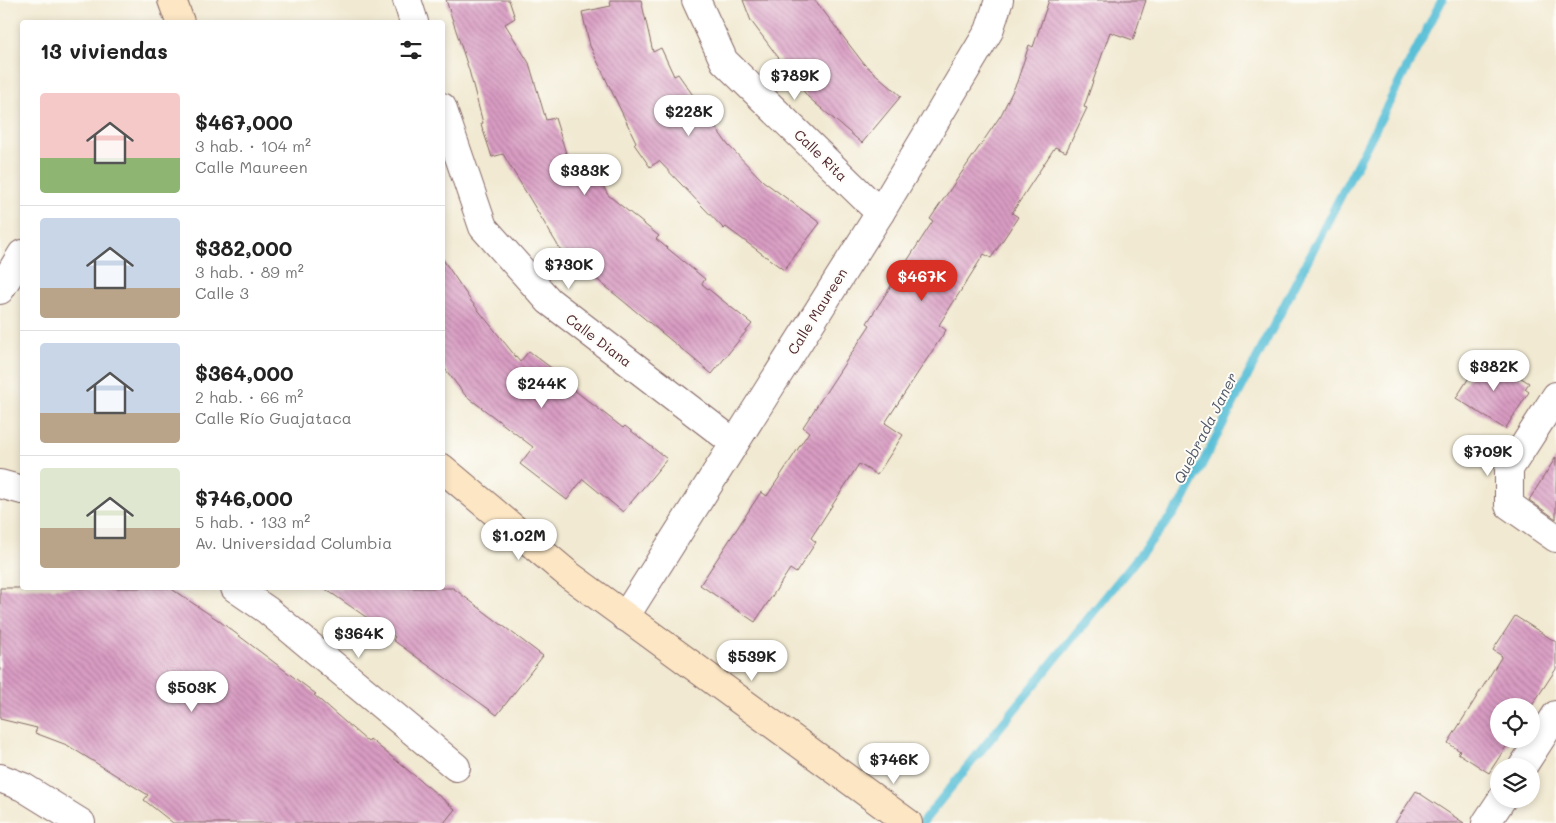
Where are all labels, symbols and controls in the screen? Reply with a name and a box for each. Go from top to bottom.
icon: filters [397,36,425,64]
text: 13 viviendas [40,37,168,64]
pin: $789K [760,58,830,101]
text: $789K [771,64,819,85]
pin: $228K [654,94,724,137]
text: $228K [665,100,713,121]
text: $467,000 [195,108,293,135]
icon: home [80,113,140,173]
street label: Calle Rita [790,125,852,185]
text: 3 hab. · 104 m² [195,135,311,156]
pin: $383K [550,154,620,196]
text: Calle Maureen [195,156,308,177]
text: $383K [560,159,610,180]
text: $382,000 [195,234,292,261]
icon: home [80,238,140,298]
pin: $730K [534,248,604,290]
text: $730K [544,253,594,274]
pin: $467K [887,260,957,302]
text: 3 hab. · 89 m² [195,261,304,282]
street label: Calle Maureen [783,264,851,358]
text: $467K [897,265,947,286]
text: Calle 3 [195,282,249,303]
street label: Calle Diana [562,309,636,371]
pin: $382K [1459,350,1529,392]
text: $382K [1470,355,1518,376]
text: $364,000 [195,359,294,386]
icon: home [80,363,140,423]
pin: $244K [507,366,577,409]
water label: Quebrada Janer [1168,369,1242,487]
text: $244K [517,372,567,393]
text: 2 hab. · 66 m² [195,386,303,407]
text: Calle Río Guajataca [195,407,352,428]
pin: $709K [1453,434,1523,477]
text: $709K [1463,440,1513,461]
text: $746,000 [195,484,293,511]
icon: home [80,488,140,548]
text: 5 hab. · 133 m² [195,511,310,532]
pin: $1.02M [478,518,560,561]
text: $1.02M [492,524,546,545]
text: Av. Universidad Columbia [195,532,392,553]
pin: $364K [324,616,394,659]
text: $364K [334,622,384,643]
pin: $539K [717,640,787,682]
text: $539K [728,645,776,666]
pin: $503K [157,670,227,713]
text: $503K [167,676,217,697]
map controls [1490,698,1540,808]
button: locate [1490,698,1540,748]
pin: $746K [859,742,929,785]
text: $746K [869,748,919,769]
button: layers [1490,758,1540,808]

